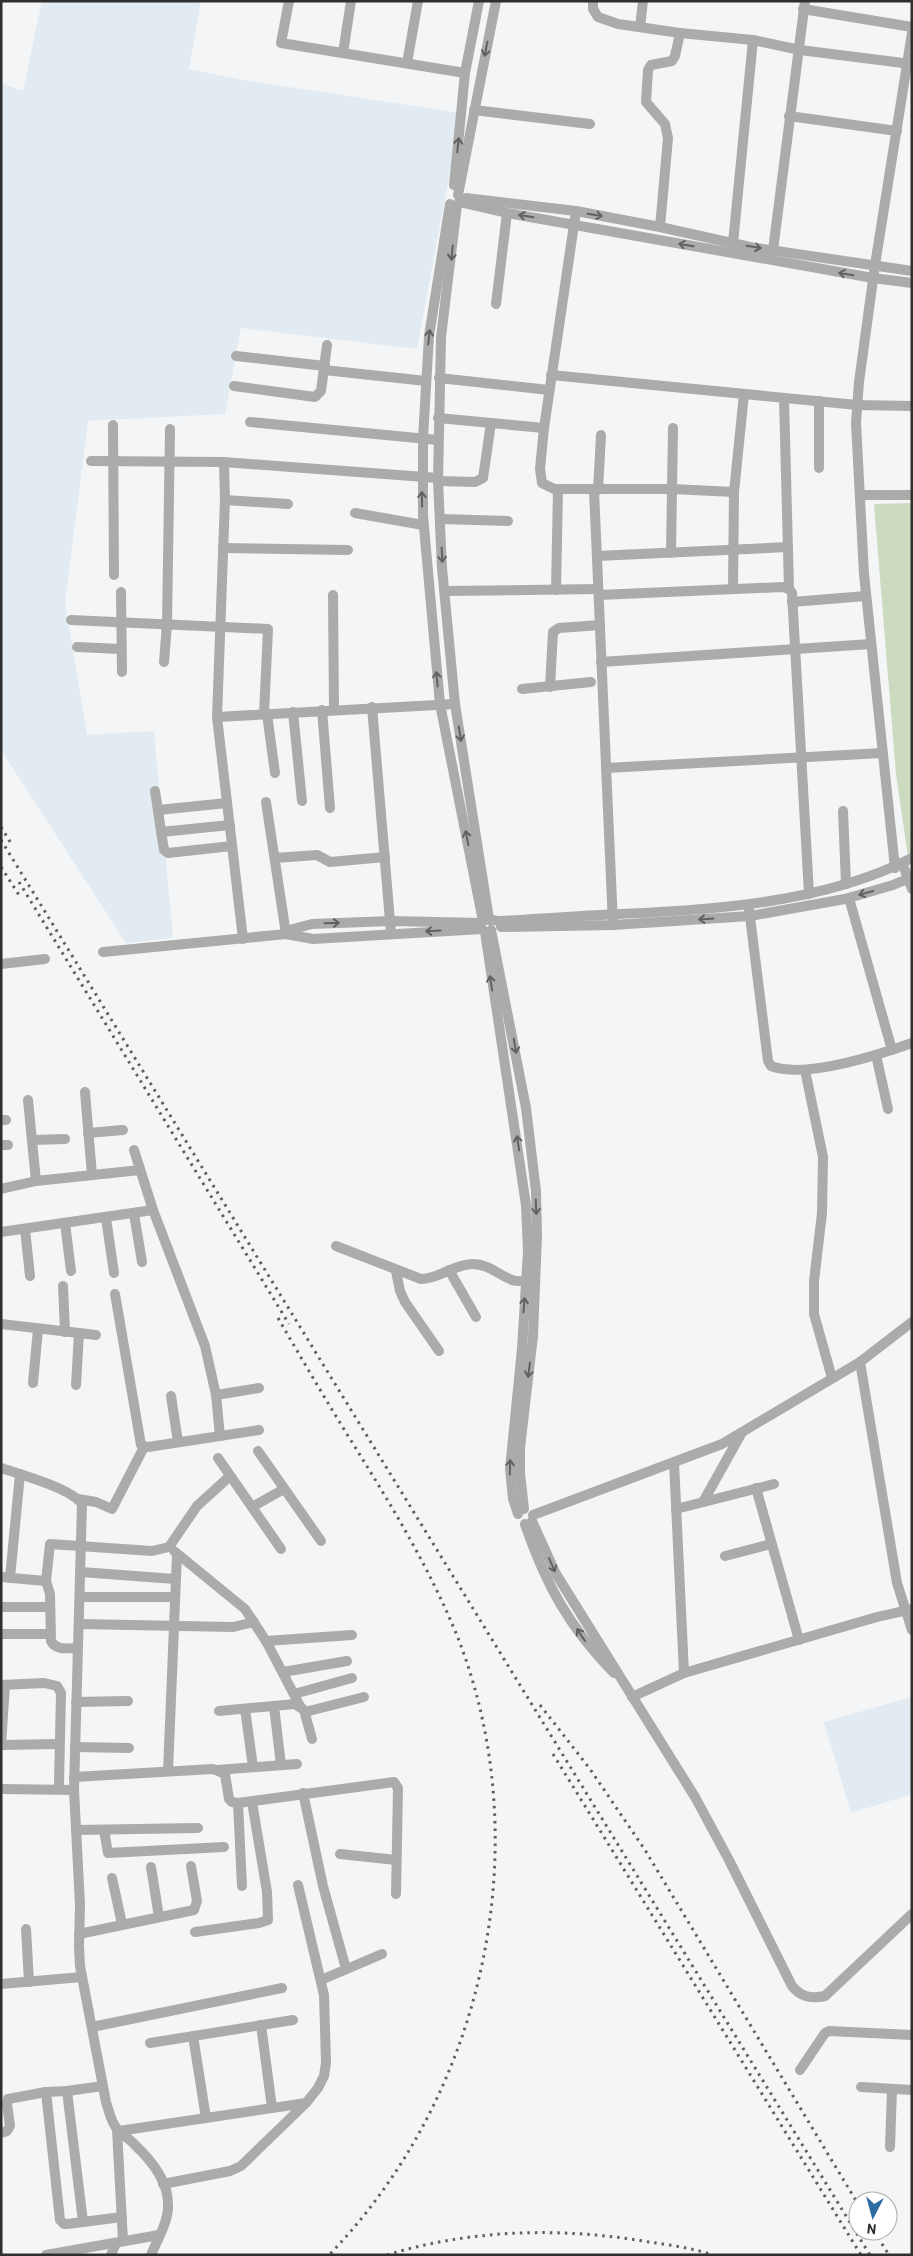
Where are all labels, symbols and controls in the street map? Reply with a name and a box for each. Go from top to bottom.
one-way arrow [481,41,491,57]
one-way arrow [453,137,462,153]
one-way arrow [519,210,535,220]
one-way arrow [586,210,602,220]
one-way arrow [679,239,695,249]
one-way arrow [746,242,762,252]
one-way arrow [447,245,457,261]
one-way arrow [839,268,855,278]
one-way arrow [424,329,434,345]
one-way arrow [418,492,427,508]
one-way arrow [437,546,446,562]
one-way arrow [433,671,442,687]
one-way arrow [455,725,465,741]
one-way arrow [461,831,471,847]
one-way arrow [858,889,874,898]
one-way arrow [698,914,714,923]
one-way arrow [324,919,340,928]
one-way arrow [425,927,441,936]
one-way arrow [486,975,496,991]
one-way arrow [511,1038,521,1054]
one-way arrow [512,1136,522,1152]
one-way arrow [532,1199,541,1215]
one-way arrow [520,1297,529,1313]
one-way arrow [524,1361,534,1377]
one-way arrow [506,1459,515,1475]
one-way arrow [547,1557,557,1572]
one-way arrow [576,1629,586,1643]
north arrow [848,2191,898,2241]
text: N [866,2220,877,2238]

